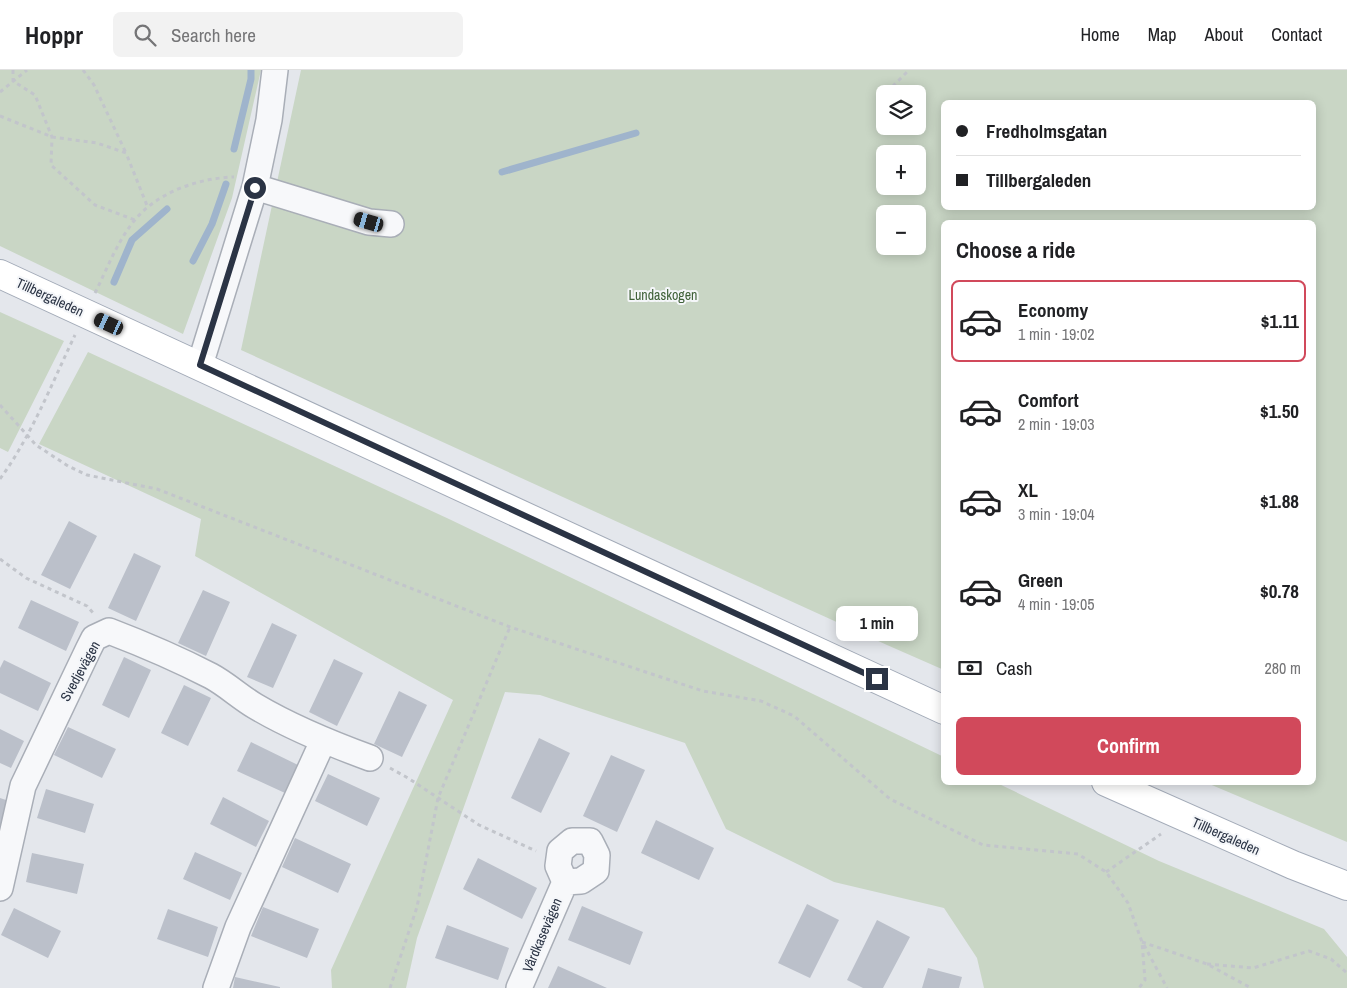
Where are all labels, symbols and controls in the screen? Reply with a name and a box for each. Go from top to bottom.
search box [113,12,463,57]
text: Hoppr [25,19,83,51]
icon: search [131,21,159,49]
text: Search here [171,22,256,48]
text: Home [1080,22,1120,47]
text: Map [1148,22,1177,47]
text: About [1205,22,1243,47]
text: Contact [1271,22,1322,47]
map controls [876,85,926,255]
button: layers [876,85,926,135]
text: Fredholmsgatan [986,118,1107,144]
button: + [876,145,926,195]
text: Tillbergaleden [986,167,1091,193]
route start [244,177,266,199]
button: − [876,205,926,255]
car [352,211,385,233]
text: Choose a ride [956,235,1075,265]
street label: Tillbergaleden [13,274,87,320]
park label: Lundaskogen [629,286,697,304]
text: Economy [1018,297,1088,323]
icon: car [958,299,1003,344]
text: $1.11 [1261,308,1299,334]
car [92,311,125,337]
text: 1 min · 19:02 [1018,323,1095,345]
text: Comfort [1018,387,1079,413]
icon: car [958,389,1003,434]
text: $1.50 [1260,398,1299,424]
text: 2 min · 19:03 [1018,413,1095,435]
text: XL [1018,477,1038,503]
icon: car [958,479,1003,524]
text: $1.88 [1260,488,1299,514]
text: 3 min · 19:04 [1018,503,1095,525]
text: Green [1018,567,1063,593]
icon: car [958,569,1003,614]
text: $0.78 [1260,578,1299,604]
text: 4 min · 19:05 [1018,593,1095,615]
callout: 1 min [836,606,918,642]
text: 1 min [860,612,894,634]
street label: Svedjevägen [56,638,104,704]
icon: cash [956,654,984,682]
text: Cash [996,655,1032,681]
text: 280 m [1265,657,1301,679]
route end [866,668,888,690]
button: Confirm [956,717,1301,775]
street label: Tillbergaleden [1189,813,1263,859]
street label: Vårdkasevägen [518,895,566,975]

